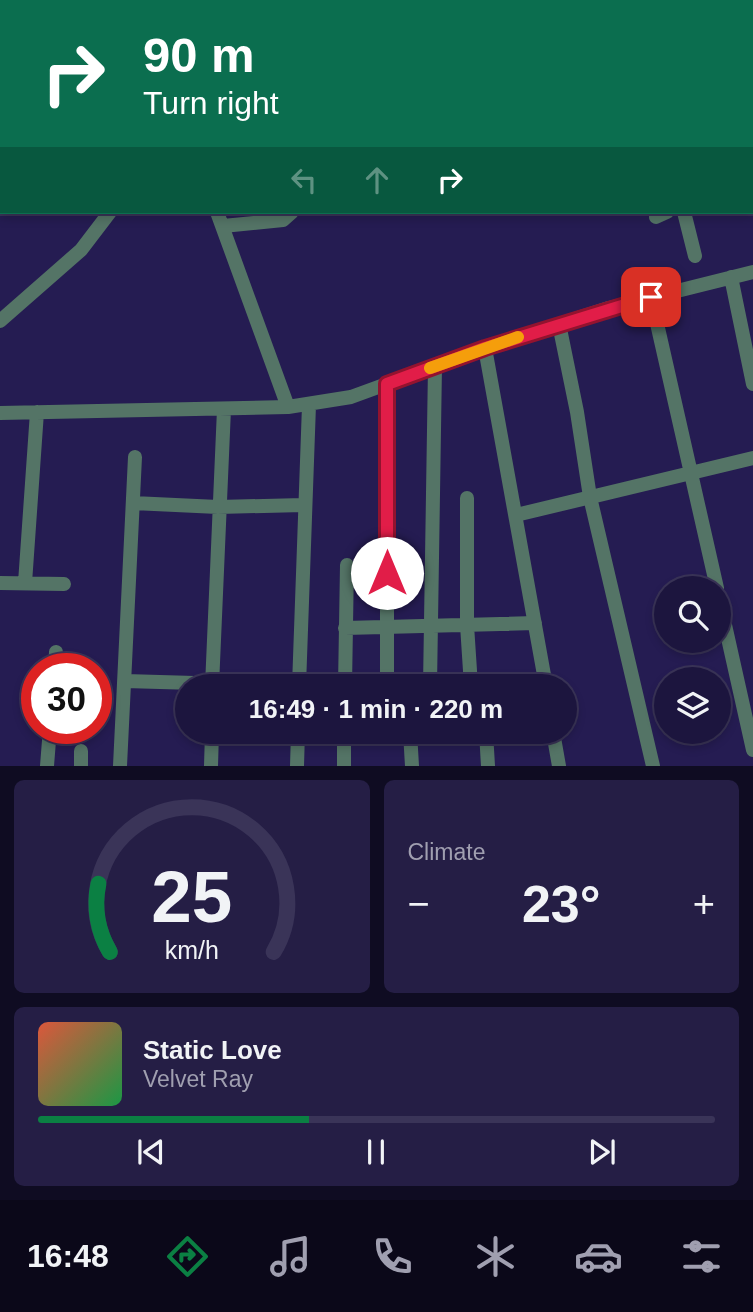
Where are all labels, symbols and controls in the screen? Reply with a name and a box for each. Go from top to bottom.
icon: right [28,28,119,119]
text: 90 m [143,28,255,82]
text: Turn right [143,85,279,121]
icon: left [285,161,323,199]
icon: ahead [358,161,396,199]
icon: right [431,161,469,199]
pin [621,267,681,327]
icon: arrive [632,278,670,316]
position arrow [350,536,424,610]
map controls [654,576,731,744]
button: search [654,576,731,653]
speed limit sign: 30 [21,653,112,744]
button: layers [654,667,731,744]
text: 16:49 · 1 min · 220 m [249,694,503,724]
text: Climate [408,839,485,865]
text: 25 [151,857,232,938]
text: 23° [522,875,601,933]
text: − [408,883,430,925]
text: + [693,883,715,925]
text: km/h [165,936,219,964]
text: Static Love [143,1035,282,1065]
text: Velvet Ray [143,1066,253,1092]
icon: previous [132,1133,170,1171]
icon: pause [357,1133,395,1171]
icon: next [583,1133,621,1171]
icon: directions [163,1232,212,1281]
icon: music [266,1232,315,1281]
icon: phone [368,1232,417,1281]
icon: climate [471,1232,520,1281]
icon: car [574,1232,623,1281]
icon: filters [677,1232,726,1281]
text: 16:48 [27,1238,109,1274]

